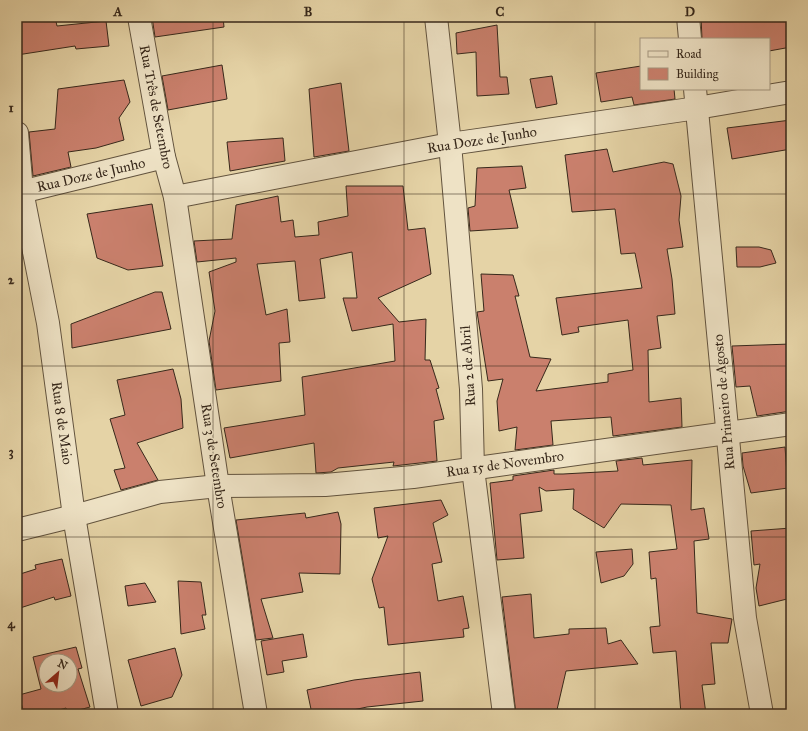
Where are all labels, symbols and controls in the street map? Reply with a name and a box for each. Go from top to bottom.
text: A [113,4,123,20]
text: B [304,4,313,20]
text: C [496,4,505,20]
text: D [685,4,695,20]
legend [640,38,770,90]
street label: Rua Três de Setembro [136,44,176,170]
text: Road [676,47,702,61]
text: Building [676,67,719,82]
text: 1 [8,100,14,116]
street label: Rua Doze de Junho [426,123,538,158]
street label: Rua Doze de Junho [35,154,147,197]
text: 2 [8,272,15,288]
street label: Rua 2 de Abril [457,325,479,407]
street label: Rua Primeiro de Agosto [710,333,738,471]
street label: Rua 8 de Maio [48,380,76,466]
street label: Rua 3 de Setembro [197,402,231,510]
text: 3 [8,444,14,460]
street label: Rua 15 de Novembro [445,447,565,481]
text: 4 [7,616,15,632]
north arrow [38,653,78,693]
text: N [55,657,70,673]

